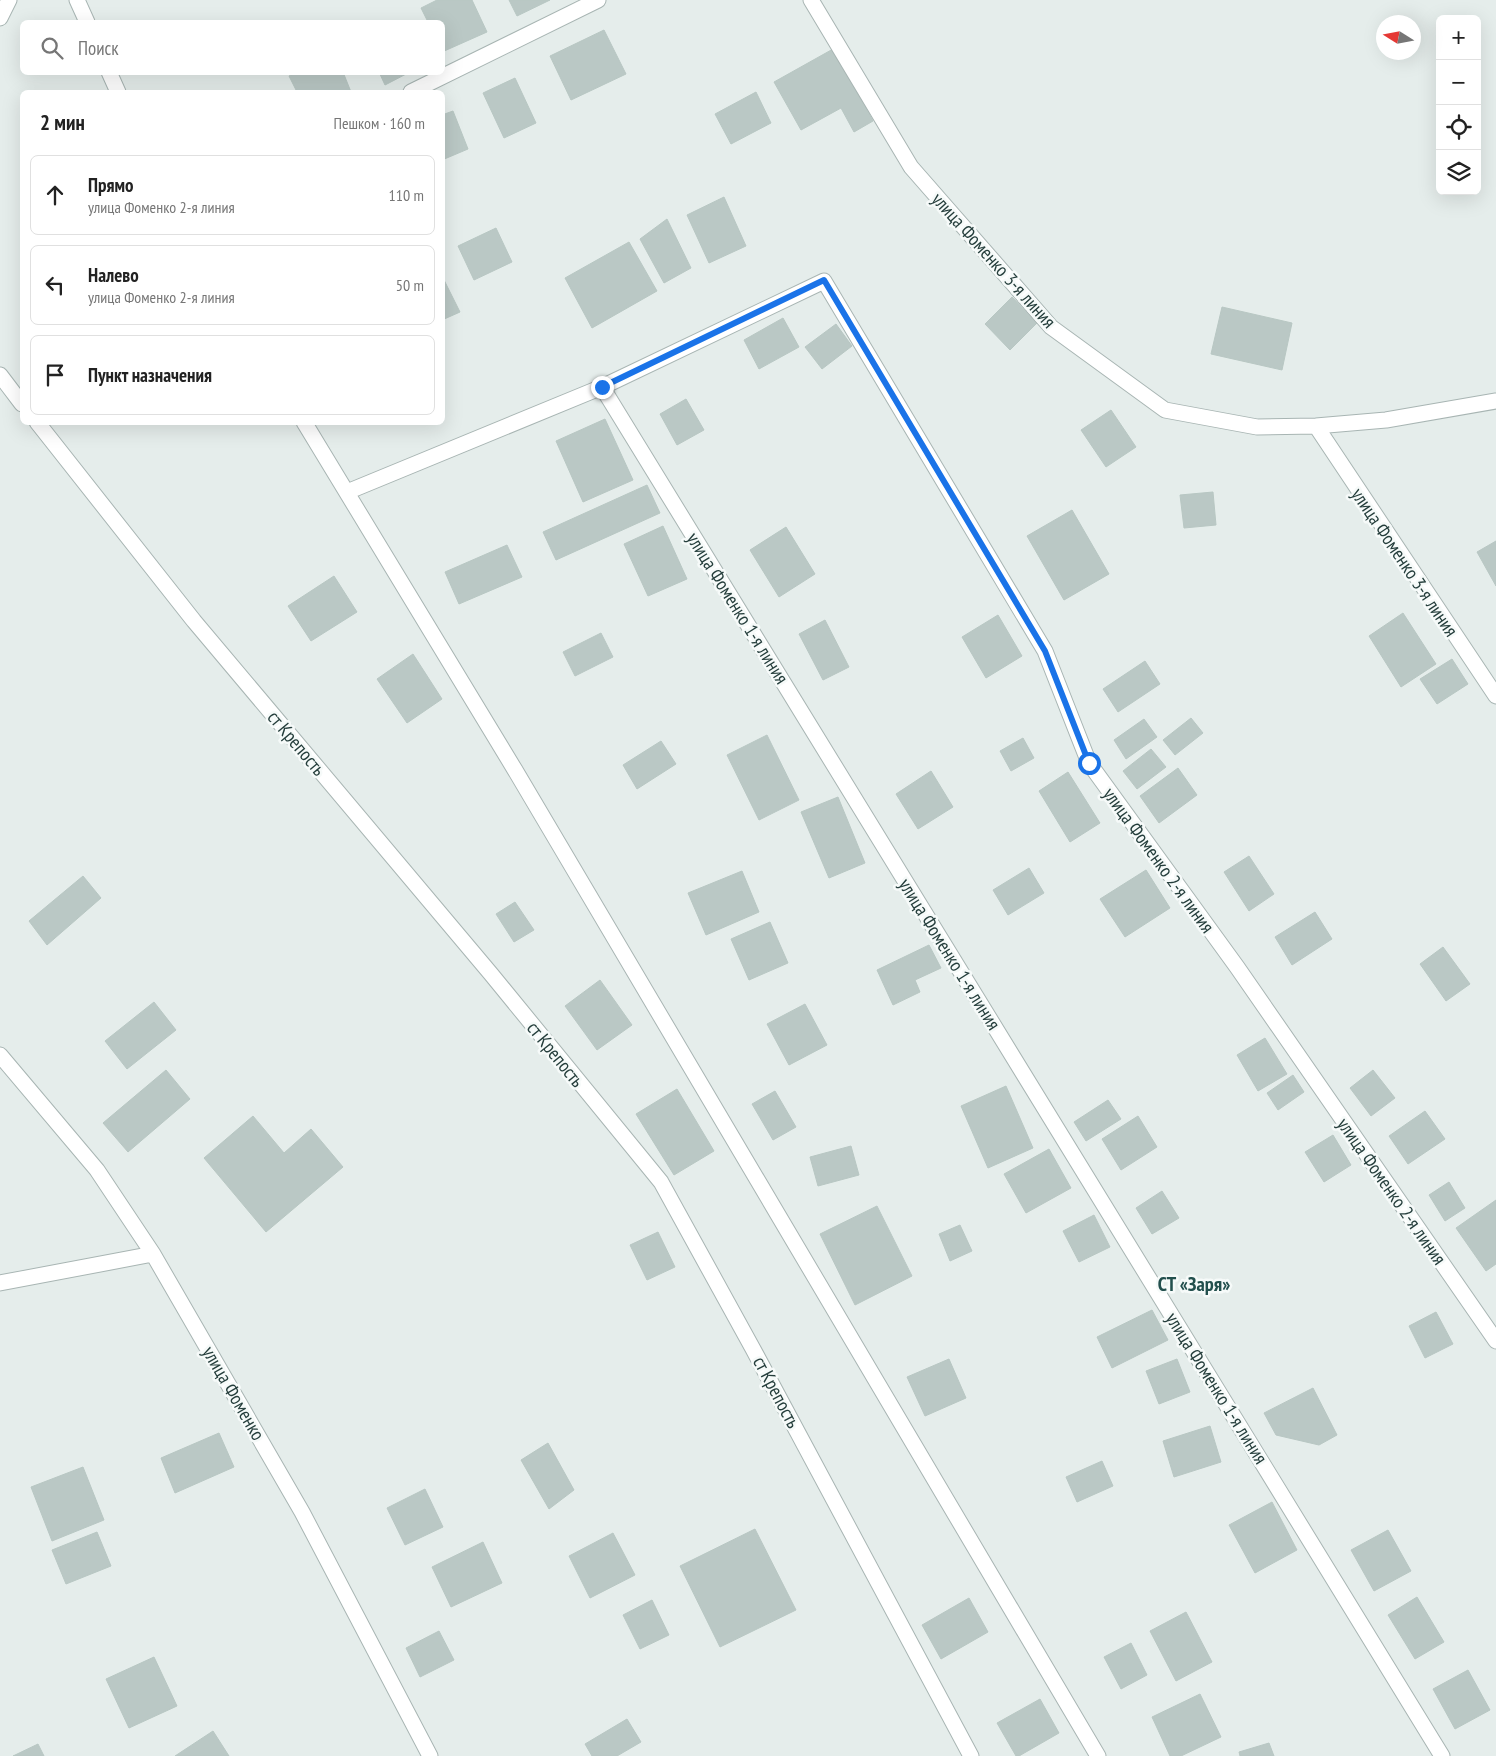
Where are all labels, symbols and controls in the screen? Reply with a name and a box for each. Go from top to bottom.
north arrow [1376,15,1421,60]
map controls [1436,15,1481,195]
button: + [1436,15,1481,60]
search box [20,20,445,75]
icon: search [38,34,66,62]
text: Поиск [78,36,119,60]
button: − [1436,60,1481,105]
button: locate [1436,105,1481,150]
text: 2 мин [40,109,85,136]
text: Пешком · 160 m [334,113,425,133]
button: layers [1436,150,1481,195]
text: Прямо [88,173,133,197]
icon: ahead [41,181,69,209]
text: 110 m [389,185,424,205]
street label: улица Фоменко 3-я линия [927,187,1061,333]
text: улица Фоменко 2-я линия [88,197,235,217]
text: Налево [88,263,139,287]
icon: left [41,271,69,299]
text: 50 m [396,275,424,295]
text: улица Фоменко 2-я линия [88,287,235,307]
icon: arrive [41,361,69,389]
text: Пункт назначения [88,363,212,387]
route end [591,376,614,399]
street label: улица Фоменко 3-я линия [1346,483,1464,641]
street label: улица Фоменко 1-я линия [682,528,794,688]
street label: ст Крепость [263,705,331,781]
route start [1078,752,1101,775]
street label: улица Фоменко 2-я линия [1098,782,1220,938]
street label: улица Фоменко 1-я линия [894,874,1006,1034]
street label: ст Крепость [522,1016,590,1092]
street label: улица Фоменко 2-я линия [1332,1113,1452,1269]
district label: СТ «Заря» [1158,1271,1230,1297]
street label: улица Фоменко 1-я линия [1161,1308,1273,1468]
street label: улица Фоменко [197,1342,271,1444]
street label: ст Крепость [748,1352,806,1432]

